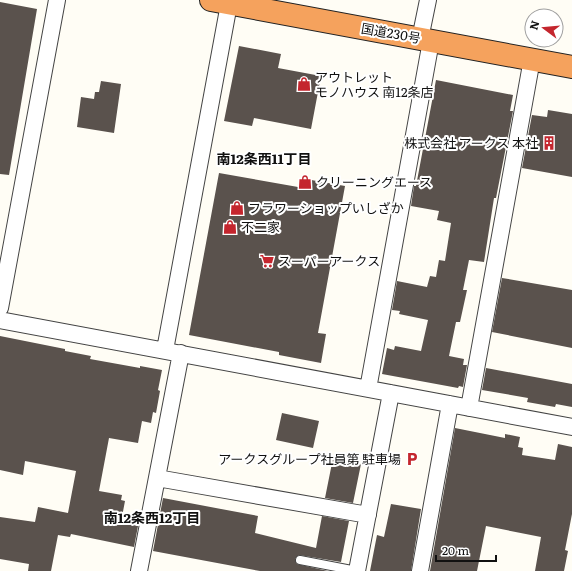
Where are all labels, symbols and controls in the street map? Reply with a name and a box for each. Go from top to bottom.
north arrow [524,8,564,48]
street label: 国道230号 [360,18,422,47]
text: N [524,18,542,32]
place label: アウトレット モノハウス 南12条店 [315,67,433,101]
shop icon: アウトレット モノハウス 南12条店 [296,76,312,92]
place label: 株式会社 アークス 本社 [404,133,538,152]
building icon: 株式会社 アークス 本社 [541,135,557,151]
district label: 南12条西11丁目 [217,148,311,168]
place label: クリーニングエース [316,172,432,191]
shop icon: クリーニングエース [297,174,313,190]
place label: フラワーショップいしざか [248,198,404,217]
shop icon: フラワーショップいしざか [229,200,245,216]
place label: 不二家 [241,217,280,236]
shop icon: 不二家 [222,219,238,235]
place label: スーパーアークス [278,251,380,270]
supermarket icon: スーパーアークス [259,253,275,269]
place label: アークスグループ社員第 駐車場 [218,449,401,468]
parking icon: アークスグループ社員第 駐車場 [404,451,420,467]
district label: 南12条西12丁目 [104,507,200,527]
scale bar [436,537,496,563]
text: 20 m [442,541,469,559]

